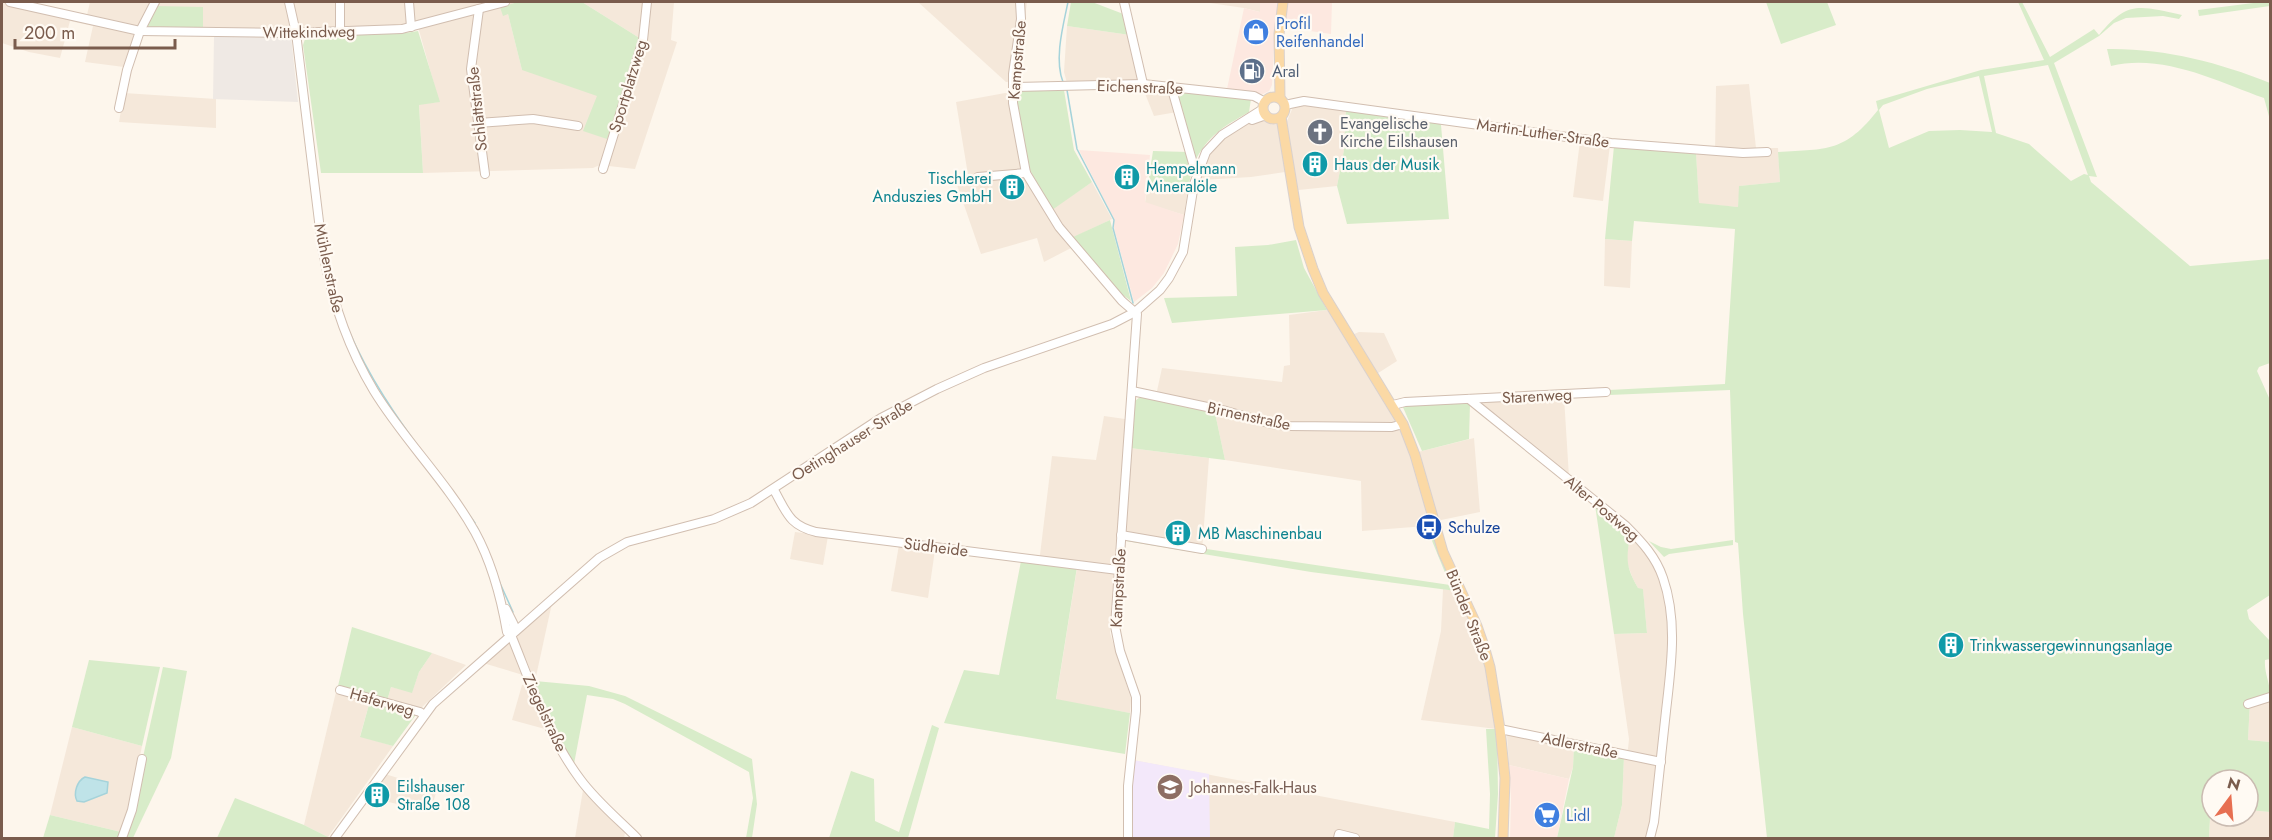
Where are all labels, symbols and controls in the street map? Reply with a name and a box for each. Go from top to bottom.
scale bar [15,12,176,50]
place label: Profil Reifenhandel [1276,12,1364,53]
shop icon: Profil Reifenhandel [1241,17,1271,47]
text: 200 m [24,20,75,46]
street label: Wittekindweg [262,20,356,44]
street label: Kampstraße [1002,20,1032,100]
street label: Sportplatzweg [603,37,653,135]
fuel station icon: Aral [1237,56,1267,86]
place label: Aral [1272,60,1299,83]
street label: Schlattstraße [461,66,493,152]
street label: Eichenstraße [1096,74,1184,100]
place label: Evangelische Kirche Eilshausen [1340,112,1458,153]
street label: Martin-Luther-Straße [1475,112,1611,154]
church icon: Evangelische Kirche Eilshausen [1305,117,1335,147]
building icon: Haus der Musik [1300,149,1330,179]
place label: Haus der Musik [1334,153,1440,176]
place label: Hempelmann Mineralöle [1146,157,1236,198]
building icon: Hempelmann Mineralöle [1112,162,1142,192]
place label: Tischlerei Anduszies GmbH [873,167,992,208]
building icon: Tischlerei Anduszies GmbH [997,172,1027,202]
street label: Mühlenstraße [308,221,350,315]
street label: Starenweg [1501,383,1573,409]
street label: Oetinghauser Straße [787,393,917,487]
street label: Birnenstraße [1205,396,1293,436]
street label: Alter Postweg [1559,470,1645,546]
bus stop icon: Schulze [1414,512,1444,542]
place label: Schulze [1448,516,1500,539]
building icon: MB Maschinenbau [1163,518,1193,548]
place label: MB Maschinenbau [1198,522,1322,545]
street label: Südheide [903,532,969,562]
street label: Kampstraße [1104,548,1132,628]
street label: Bünder Straße [1440,566,1498,664]
building icon: Trinkwassergewinnungsanlage [1936,630,1966,660]
place label: Trinkwassergewinnungsanlage [1970,634,2173,657]
street label: Ziegelstraße [517,671,573,755]
street label: Haferweg [347,682,417,722]
street label: Adlerstraße [1540,726,1620,764]
north arrow [2200,768,2260,828]
text: N [2225,771,2243,797]
school or university icon: Johannes-Falk-Haus [1155,772,1185,802]
place label: Eilshauser Straße 108 [397,775,470,816]
place label: Johannes-Falk-Haus [1188,776,1317,799]
building icon: Eilshauser Straße 108 [362,780,392,810]
supermarket icon: Lidl [1532,800,1562,830]
place label: Lidl [1566,804,1590,827]

